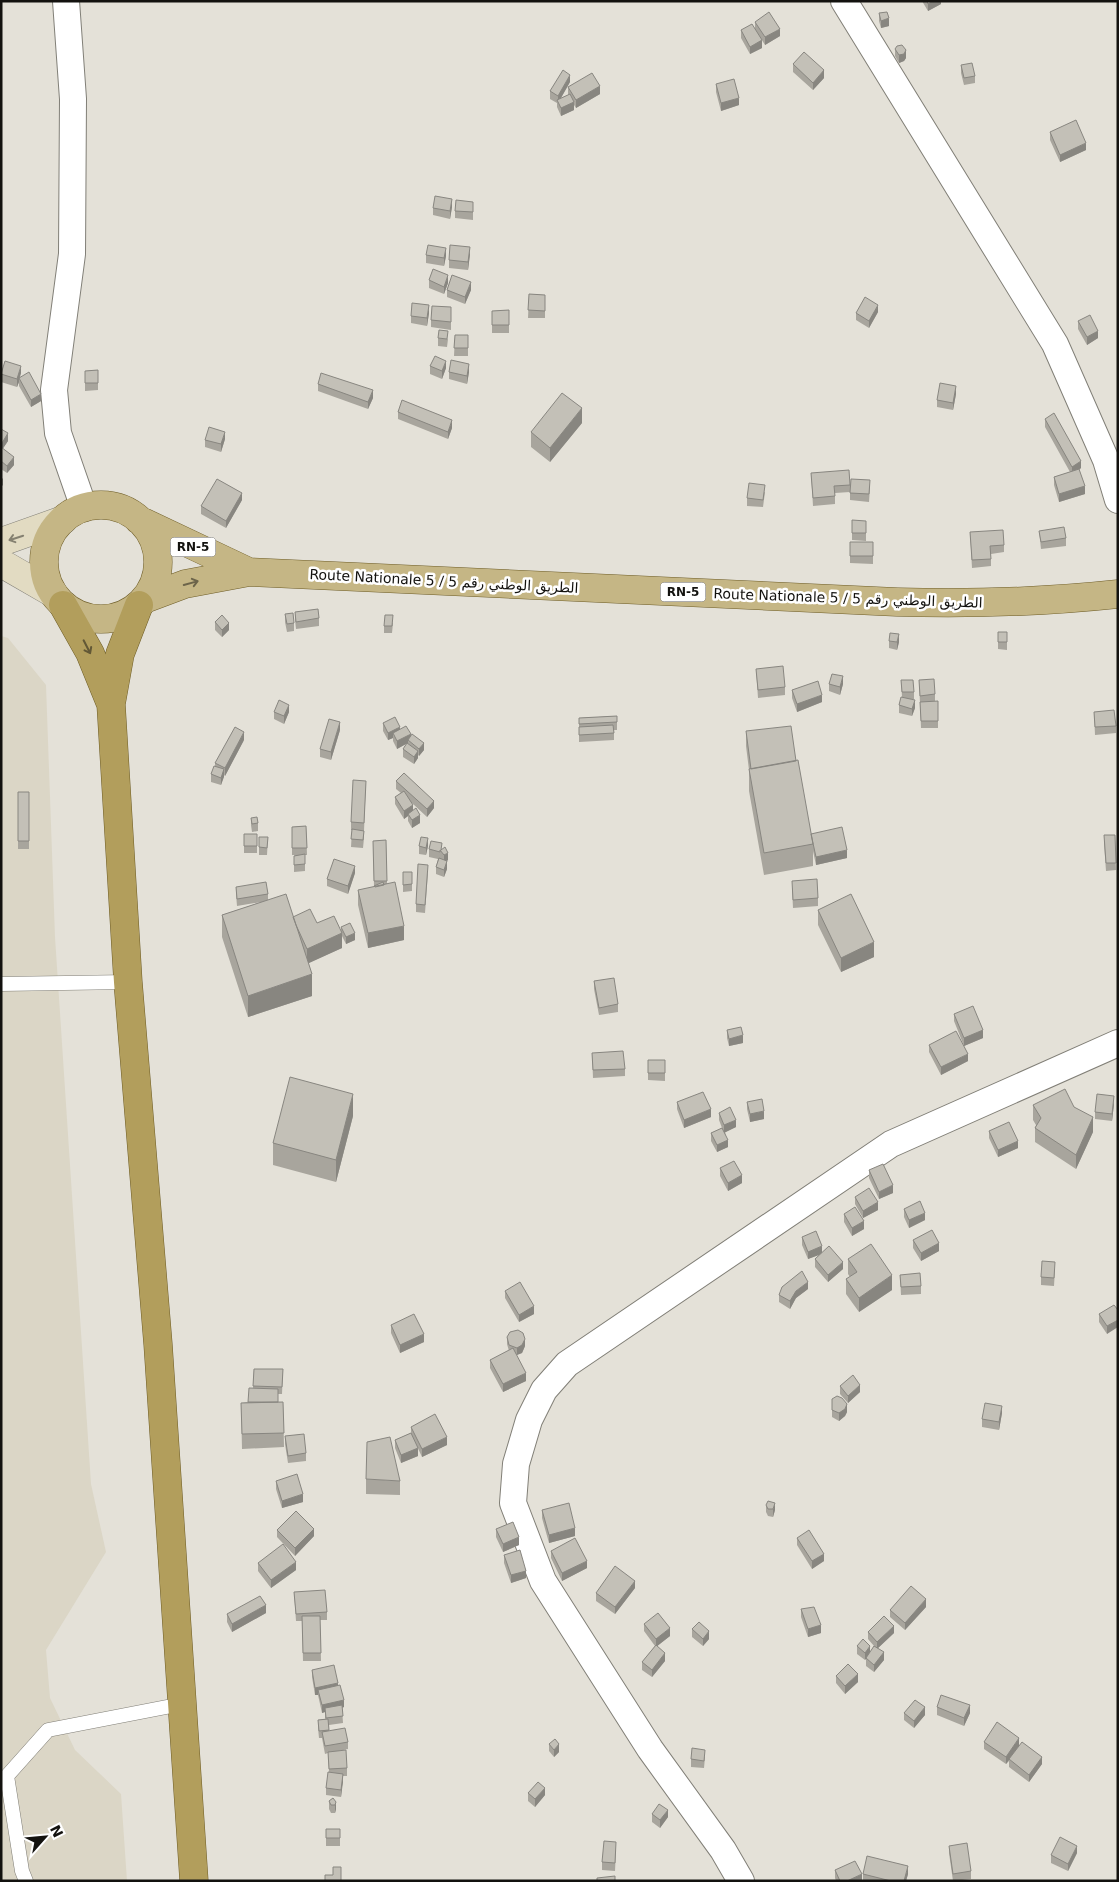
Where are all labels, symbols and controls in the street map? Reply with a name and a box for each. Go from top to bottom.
one-way arrow [8,533,24,543]
road number: RN-5 [170,538,216,556]
street label: Route Nationale 5 / الطريق الوطني رقم 5 [309,566,579,597]
one-way arrow [183,578,199,587]
road number: RN-5 [660,582,706,602]
street label: Route Nationale 5 / الطريق الوطني رقم 5 [713,585,983,612]
one-way arrow [83,639,92,654]
north arrow [20,1812,70,1862]
text: N [47,1822,66,1840]

